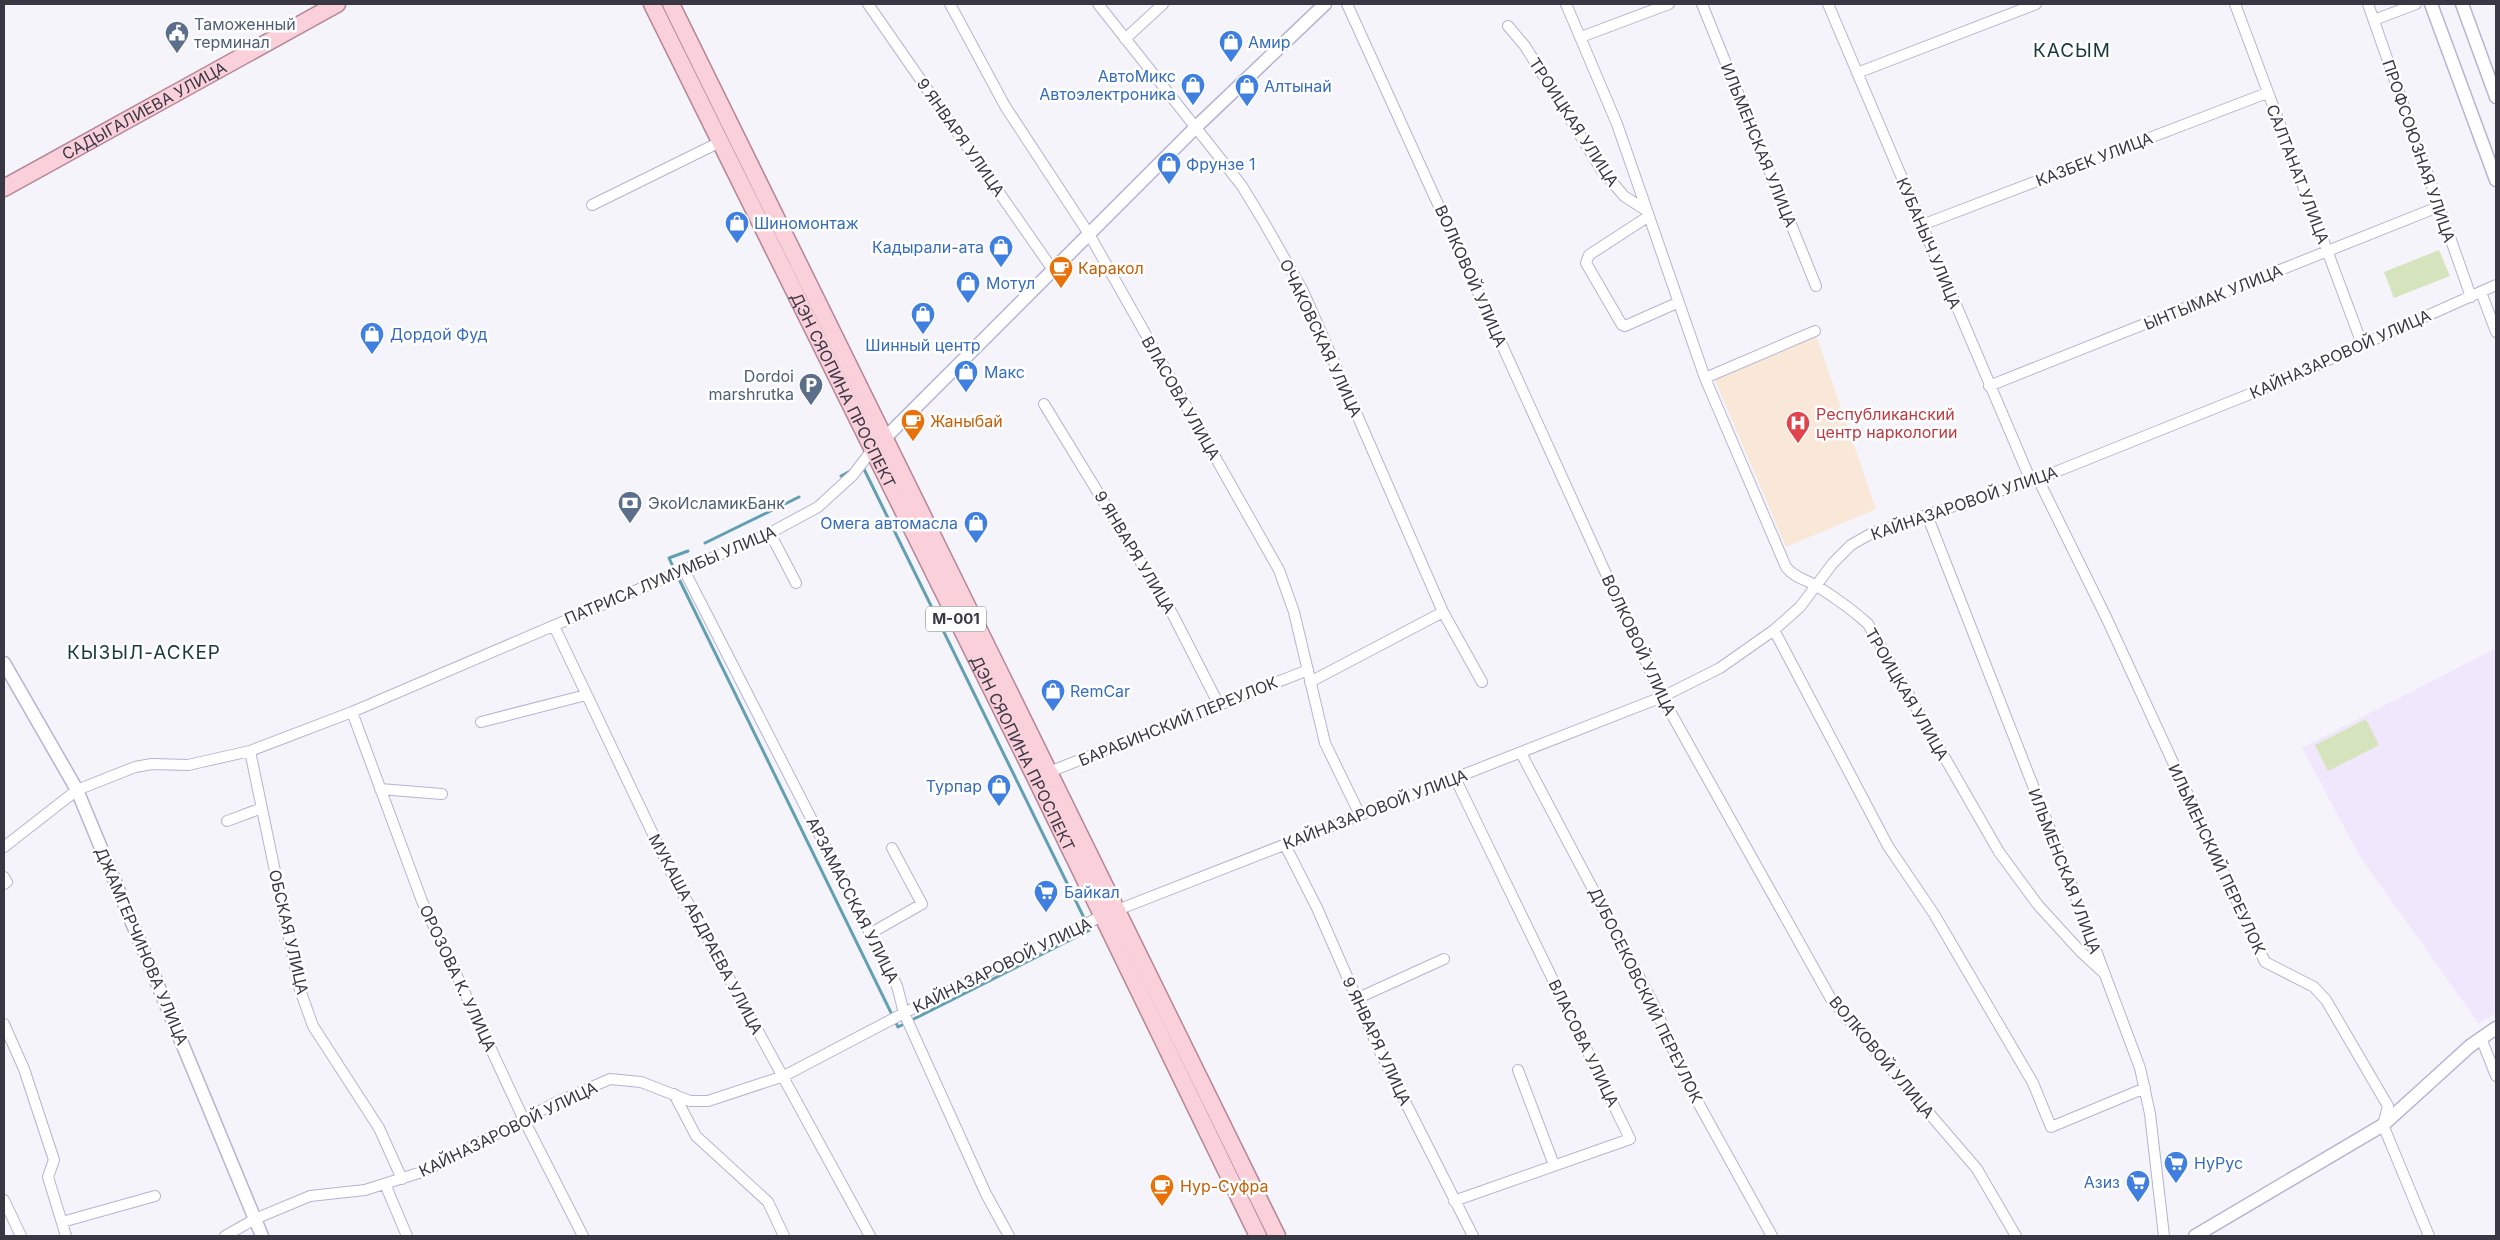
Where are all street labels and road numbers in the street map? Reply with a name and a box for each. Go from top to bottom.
street label: ТРОИЦКАЯ УЛИЦА [1525,54,1623,190]
street label: САДЫГАЛИЕВА УЛИЦА [58,57,230,164]
street label: ПРОФСОЮЗНАЯ УЛИЦА [2378,57,2460,245]
street label: ИЛЬМЕНСКАЯ УЛИЦА [1717,60,1801,230]
street label: 9 ЯНВАРЯ УЛИЦА [913,74,1009,200]
street label: САЛТАНАТ УЛИЦА [2262,102,2334,246]
street label: КАЗБЕК УЛИЦА [2033,128,2155,190]
street label: КУБАНЫЧ УЛИЦА [1892,174,1966,312]
street label: ВОЛКОВОЙ УЛИЦА [1431,202,1511,350]
street label: ОЧАКОВСКАЯ УЛИЦА [1276,256,1366,420]
street label: ЫНТЫМАК УЛИЦА [2141,260,2285,334]
street label: ДЭН СЯОПИНА ПРОСПЕКТ [787,289,900,491]
street label: КАЙНАЗАРОВОЙ УЛИЦА [2246,305,2434,403]
street label: ВЛАСОВА УЛИЦА [1137,333,1225,463]
street label: КАЙНАЗАРОВОЙ УЛИЦА [1868,462,2060,544]
street label: 9 ЯНВАРЯ УЛИЦА [1090,487,1180,617]
street label: ПАТРИСА ЛУМУМБЫ УЛИЦА [561,521,779,629]
street label: ВОЛКОВОЙ УЛИЦА [1598,571,1680,719]
road number: M-001 [926,606,986,632]
street label: ТРОИЦКАЯ УЛИЦА [1861,624,1953,764]
street label: ДЭН СЯОПИНА ПРОСПЕКТ [966,652,1079,854]
street label: БАРАБИНСКИЙ ПЕРЕУЛОК [1075,672,1281,770]
street label: ИЛЬМЕНСКИЙ ПЕРЕУЛОК [2164,761,2270,958]
street label: КАЙНАЗАРОВОЙ УЛИЦА [1280,765,1470,853]
street label: ИЛЬМЕНСКАЯ УЛИЦА [2024,786,2106,956]
street label: АРЗАМАССКАЯ УЛИЦА [802,814,904,986]
street label: МУКАША АБДРАЕВА УЛИЦА [645,830,767,1038]
street label: ДЖАМГЕРЧИНОВА УЛИЦА [91,844,193,1048]
street label: ОБСКАЯ УЛИЦА [265,868,313,996]
street label: ДУБОСЕКОВСКИЙ ПЕРЕУЛОК [1585,884,1707,1106]
street label: ОРОЗОВА К. УЛИЦА [415,902,501,1054]
street label: КАЙНАЗАРОВОЙ УЛИЦА [910,913,1094,1017]
street label: 9 ЯНВАРЯ УЛИЦА [1338,973,1416,1109]
street label: ВЛАСОВА УЛИЦА [1544,976,1624,1110]
street label: ВОЛКОВОЙ УЛИЦА [1825,992,1939,1122]
street label: КАЙНАЗАРОВОЙ УЛИЦА [416,1077,600,1181]

